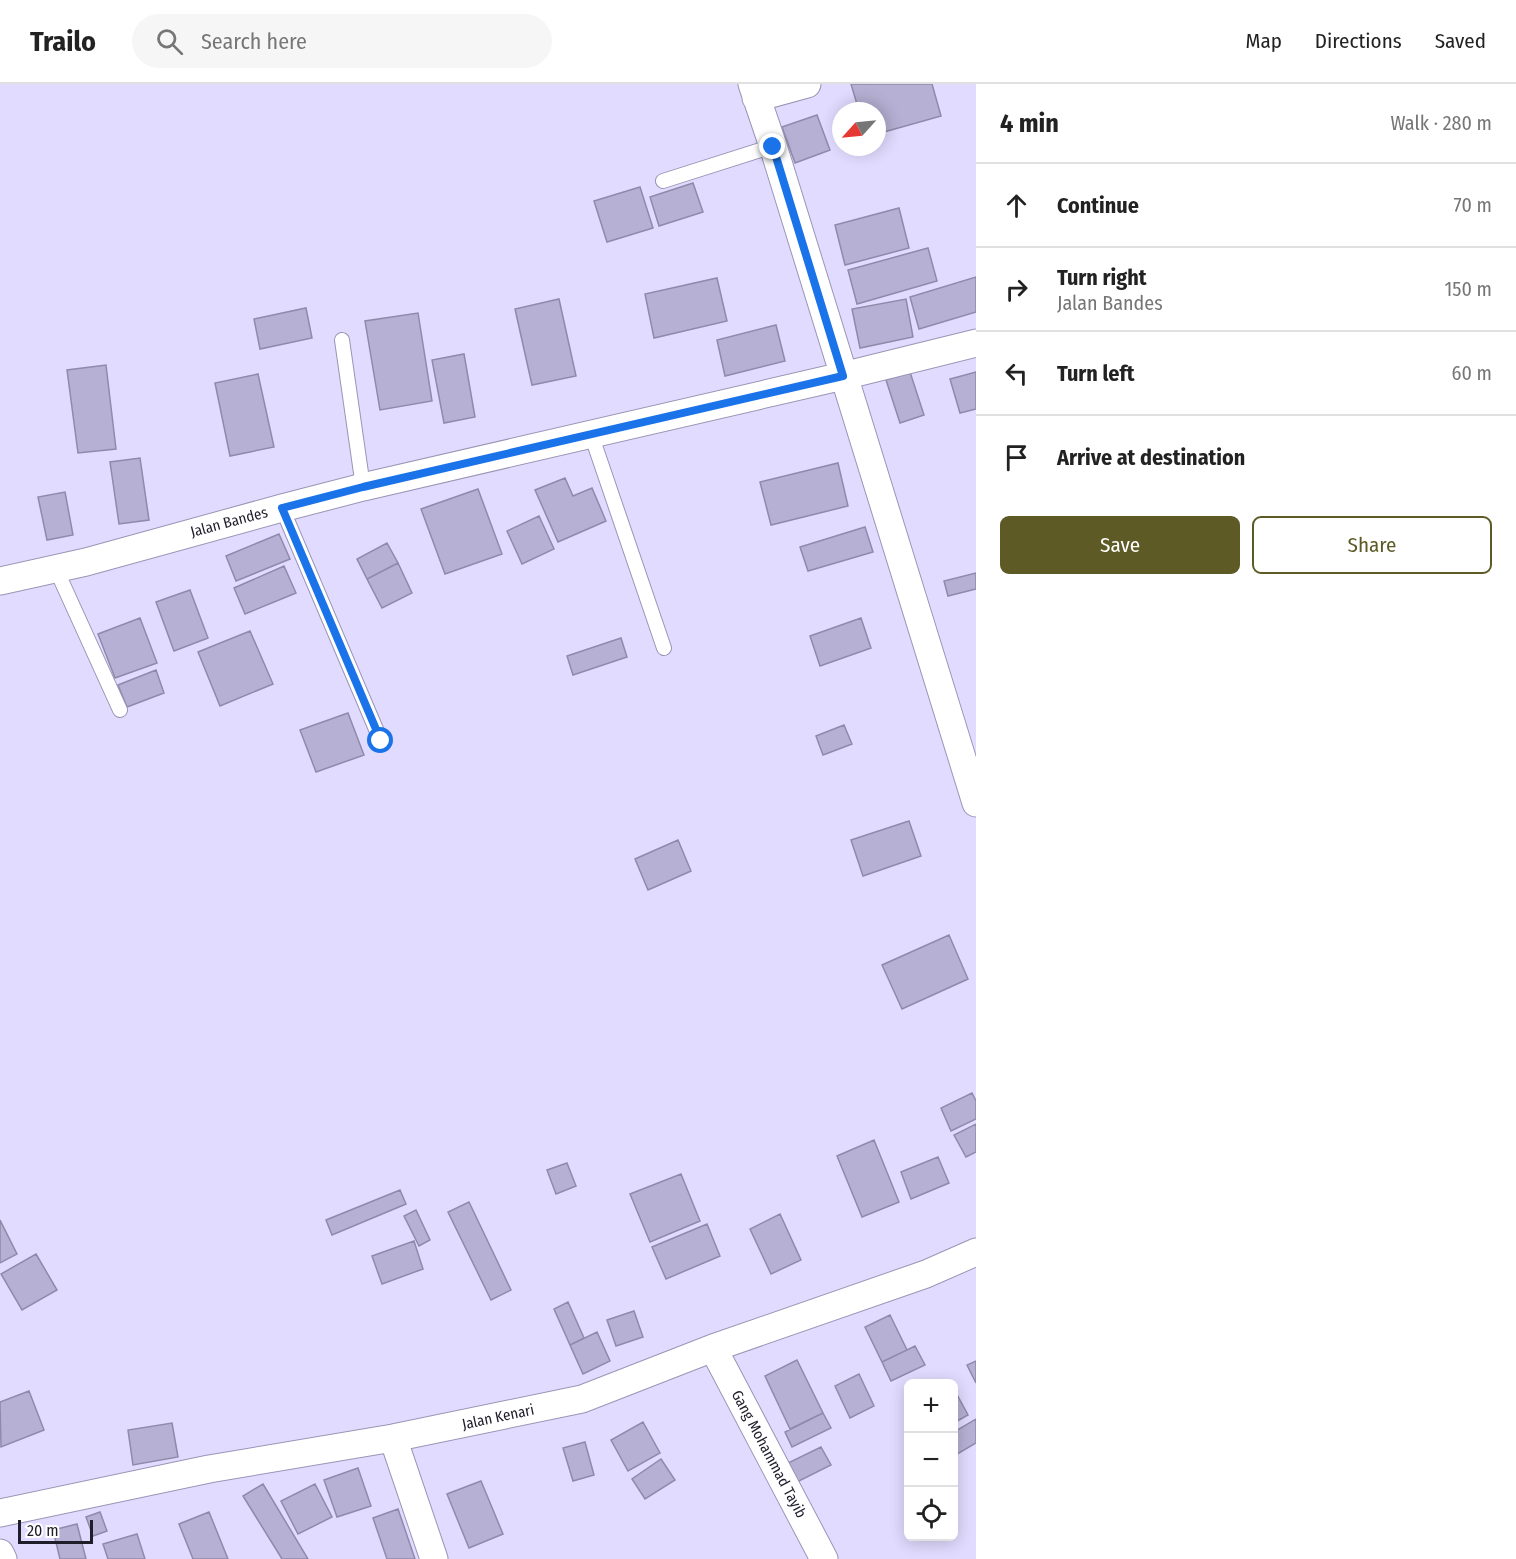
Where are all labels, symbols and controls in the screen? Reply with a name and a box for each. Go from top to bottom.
search box [132,14,552,68]
text: Trailo [30,25,96,58]
icon: search [153,25,186,58]
text: Search here [201,28,307,55]
text: Map [1245,28,1282,54]
text: Directions [1315,28,1402,54]
text: Saved [1435,28,1486,54]
north arrow [832,102,886,156]
text: 4 min [1000,108,1059,139]
text: Walk · 280 m [1390,111,1492,135]
route end [759,133,785,159]
icon: ahead [1000,189,1033,222]
text: Continue [1057,192,1139,219]
text: 70 m [1454,193,1492,217]
text: Turn right [1057,264,1146,291]
icon: right [1000,273,1033,306]
text: 150 m [1445,277,1492,301]
text: Jalan Bandes [1057,291,1163,315]
icon: left [1000,357,1033,390]
text: Turn left [1057,360,1135,387]
text: 60 m [1452,361,1492,385]
icon: arrive [1000,441,1033,474]
text: Arrive at destination [1057,444,1245,471]
street label: Jalan Bandes [188,503,270,541]
button: Save [1000,516,1240,574]
button: Share [1252,516,1492,574]
route start [367,727,393,753]
map controls [904,1379,958,1541]
button: + [904,1379,958,1433]
street label: Gang Mohammad Tayib [728,1387,810,1521]
street label: Jalan Kenari [460,1401,536,1433]
button: − [904,1433,958,1487]
button: locate [904,1487,958,1541]
scale bar [18,1517,93,1544]
text: 20 m [27,1521,58,1540]

